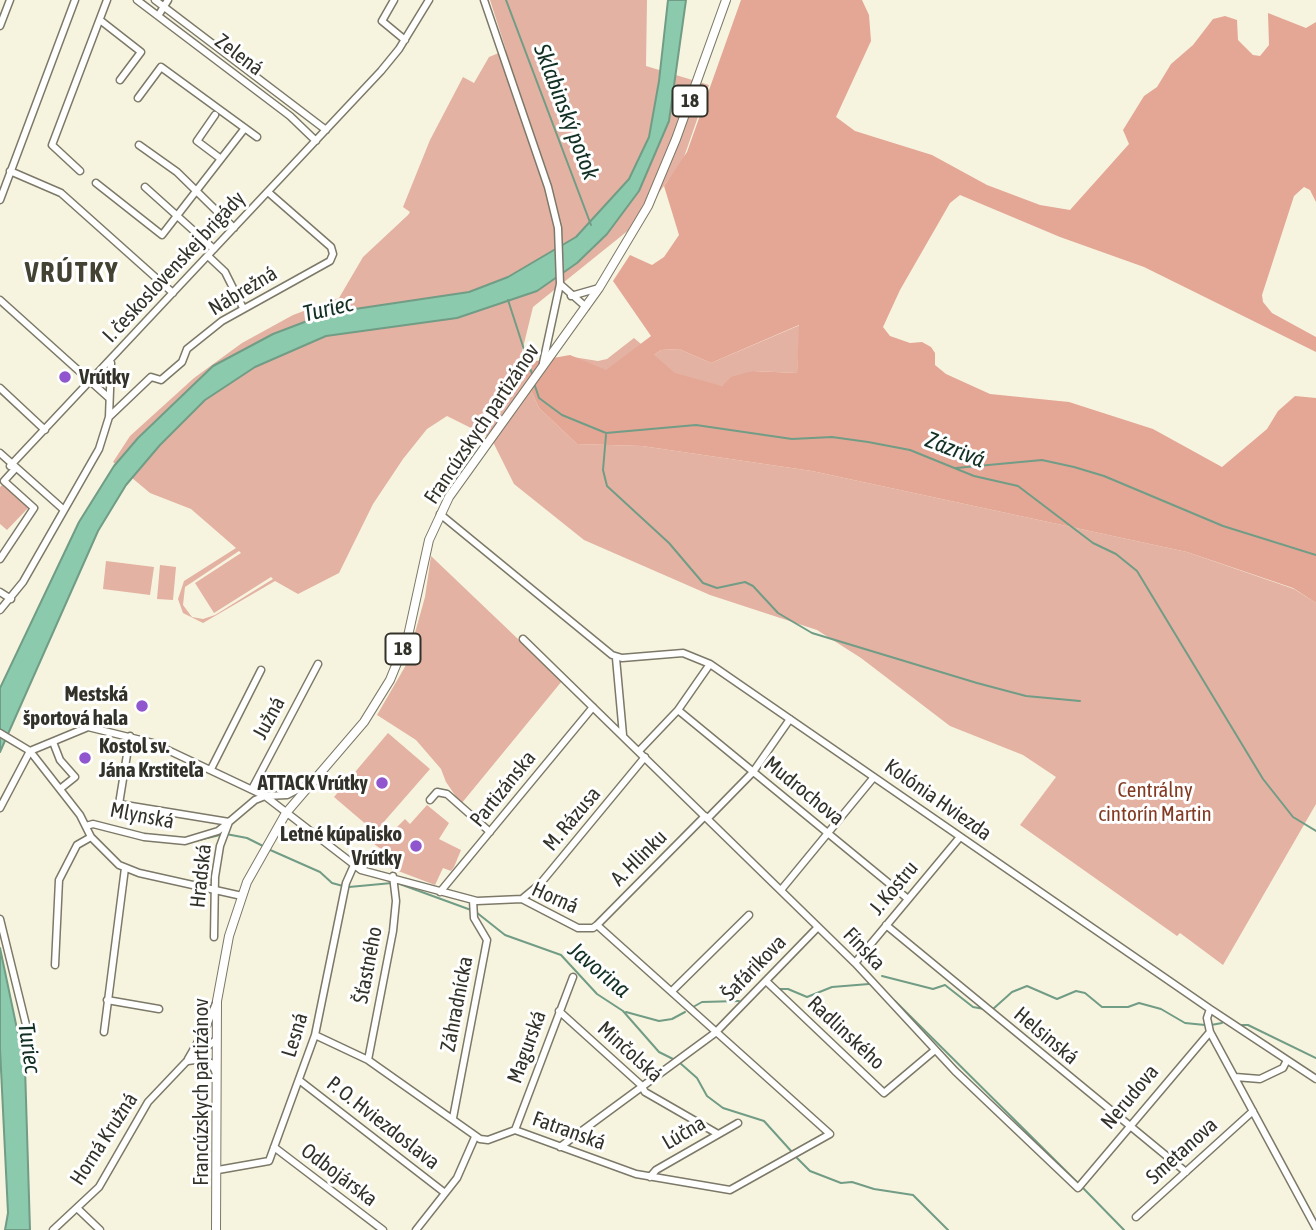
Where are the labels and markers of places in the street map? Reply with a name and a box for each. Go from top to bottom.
place label: Vrútky [79,364,130,390]
marker: Vrútky [57,369,73,385]
place label: Mestská športová hala [23,681,128,731]
marker: Mestská športová hala [134,698,150,714]
place label: Kostol sv. Jána Krstiteľa [99,733,204,783]
marker: Kostol sv. Jána Krstiteľa [77,750,93,766]
place label: ATTACK Vrútky [257,770,368,796]
marker: ATTACK Vrútky [374,775,390,791]
place label: Letné kúpalisko Vrútky [280,821,402,871]
marker: Letné kúpalisko Vrútky [408,838,424,854]

